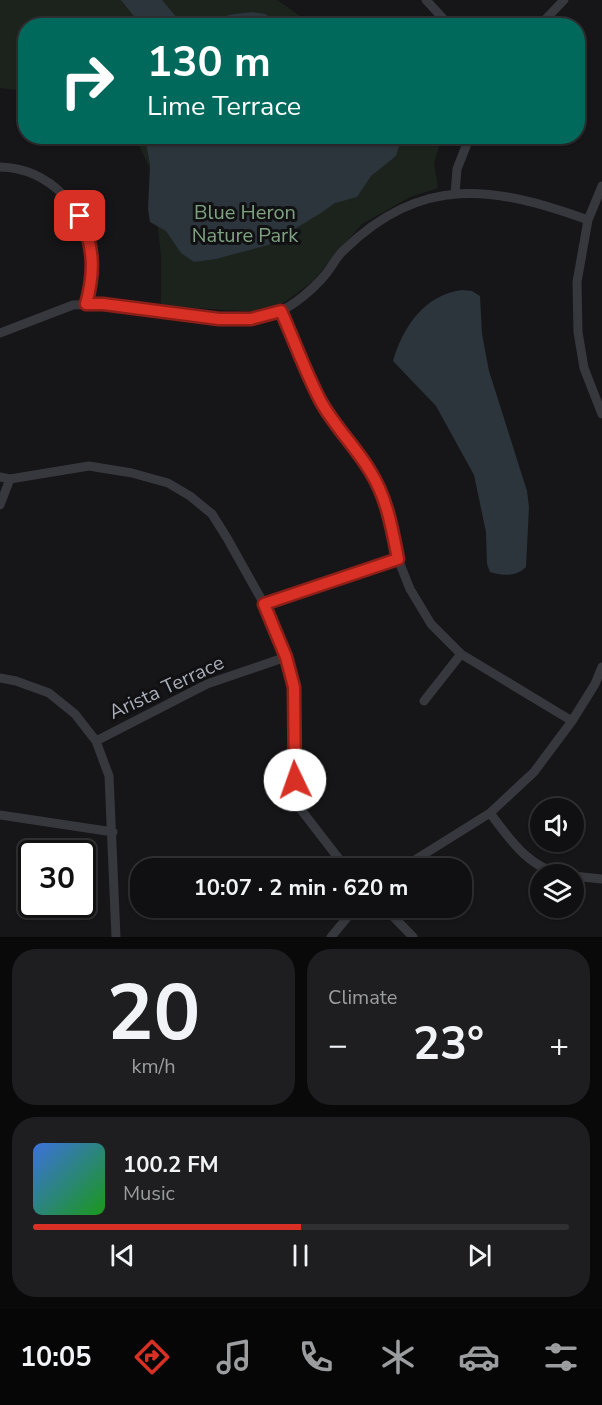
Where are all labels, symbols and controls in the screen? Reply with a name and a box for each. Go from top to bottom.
text: 130 m [147,34,271,91]
icon: right [48,42,126,120]
text: Lime Terrace [147,88,301,125]
pin [54,190,105,241]
icon: arrive [63,199,96,232]
park label: Blue Heron Nature Park [192,199,299,249]
street label: Arista Terrace [104,649,228,726]
position arrow [263,748,327,812]
map controls [530,798,584,918]
button: sound [530,798,584,852]
speed limit sign: 30 [18,840,96,918]
button: layers [530,864,584,918]
text: 10:07 · 2 min · 620 m [194,873,408,903]
text: 20 [107,960,200,1067]
text: Climate [328,984,397,1011]
text: 23° [413,1014,484,1075]
text: − [328,1023,348,1068]
text: + [549,1023,569,1068]
text: km/h [131,1053,176,1080]
text: 100.2 FM [123,1150,219,1180]
text: Music [123,1180,175,1207]
icon: previous [106,1239,139,1272]
icon: pause [284,1239,317,1272]
icon: next [463,1239,496,1272]
icon: directions [131,1336,173,1378]
icon: music [213,1336,255,1378]
icon: phone [295,1336,337,1378]
icon: climate [377,1336,419,1378]
icon: car [458,1336,500,1378]
icon: filters [540,1336,582,1378]
text: 10:05 [20,1339,91,1376]

